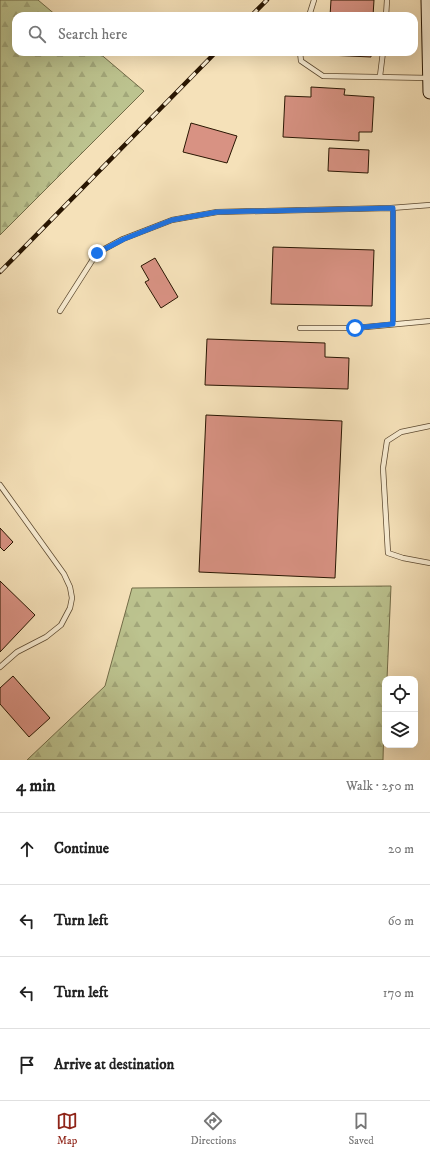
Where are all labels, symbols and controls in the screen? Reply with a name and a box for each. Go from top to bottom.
search box [12,12,418,56]
icon: search [26,23,48,45]
text: Search here [58,25,127,44]
route end [88,244,106,262]
route start [346,319,364,337]
map controls [382,676,418,748]
button: locate [382,676,418,712]
button: layers [382,712,418,748]
text: 4 min [16,775,55,797]
text: Walk · 250 m [346,778,414,794]
icon: ahead [16,838,38,860]
text: Continue [54,839,109,858]
text: 20 m [388,841,414,857]
icon: left [16,910,38,932]
text: Turn left [54,911,108,930]
text: 60 m [388,913,414,929]
icon: left [16,982,38,1004]
text: Turn left [54,983,108,1002]
text: 170 m [383,985,414,1001]
icon: arrive [16,1054,38,1076]
text: Arrive at destination [54,1055,174,1074]
tab: Map [56,1110,78,1148]
tab: Directions [191,1110,236,1148]
tab: Saved [349,1110,374,1148]

